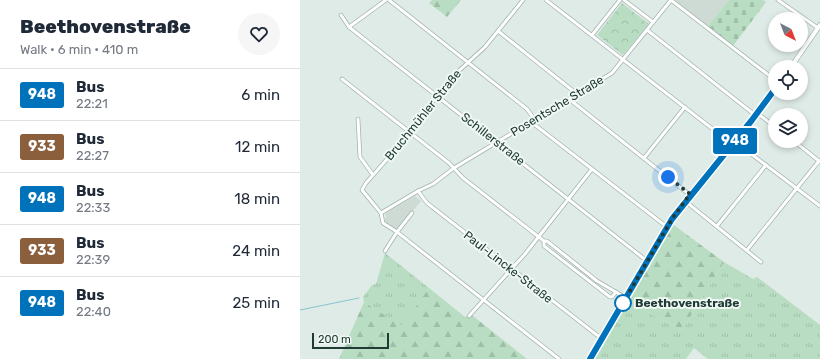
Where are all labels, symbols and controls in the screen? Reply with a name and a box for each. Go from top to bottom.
north arrow [768,12,808,52]
map controls [768,12,808,148]
button: heart [238,13,280,55]
text: Beethovenstraße [20,15,191,38]
text: Walk · 6 min · 410 m [20,42,138,57]
button: locate [768,60,808,100]
street label: Bruchmühler Straße [382,67,464,163]
street label: Posentsche Straße [508,73,606,139]
text: Bus [76,78,104,96]
text: 948 [28,86,56,103]
text: 6 min [241,86,280,104]
text: 22:21 [76,96,108,111]
button: layers [768,108,808,148]
street label: Schillerstraße [458,110,528,168]
line badge: 948 [712,128,758,154]
text: Bus [76,130,104,148]
text: 948 [721,132,749,149]
text: 933 [28,138,56,155]
text: 12 min [235,138,280,156]
text: 22:27 [76,148,109,163]
your location [658,167,678,187]
text: Bus [76,182,104,200]
text: 948 [28,190,56,207]
text: 18 min [234,190,280,208]
text: 22:33 [76,200,110,215]
street label: Paul-Lincke-Straße [461,228,555,306]
text: Bus [76,234,104,252]
text: 933 [28,242,56,259]
text: 24 min [232,242,280,260]
text: 22:39 [76,252,110,267]
text: Bus [76,286,104,304]
text: 948 [28,294,56,311]
text: 25 min [233,294,280,312]
marker: Beethovenstraße [614,294,632,312]
place label: Beethovenstraße [635,296,739,310]
text: 22:40 [76,304,111,319]
scale bar [312,331,389,350]
text: 200 m [318,333,351,346]

